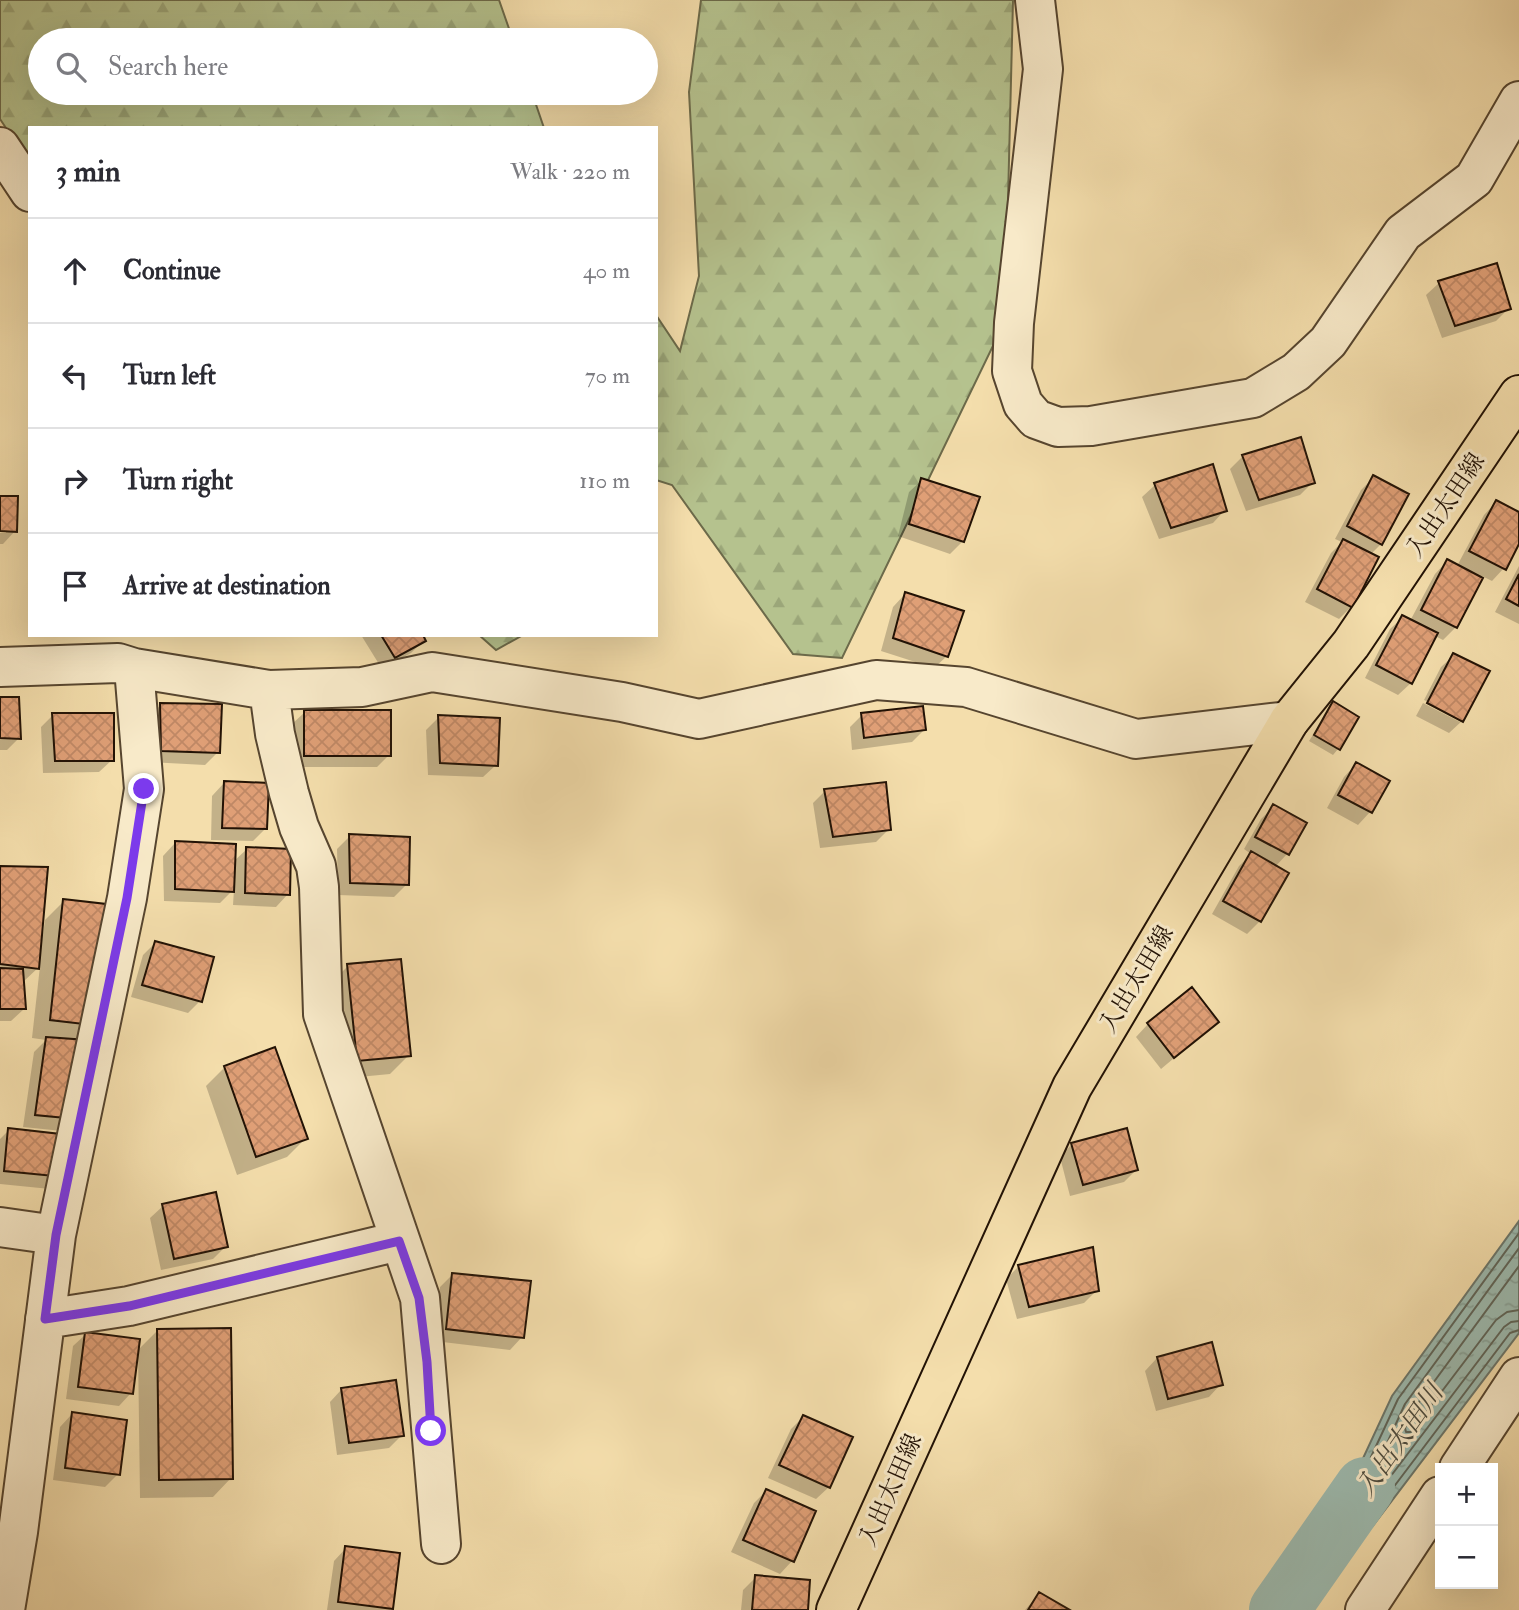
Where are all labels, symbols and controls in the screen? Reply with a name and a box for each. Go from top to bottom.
search box [28,28,658,105]
icon: search [52,48,90,86]
text: Search here [108,51,228,83]
text: 3 min [56,153,121,190]
text: Walk · 220 m [510,157,630,186]
icon: ahead [56,252,94,290]
text: Continue [123,255,221,287]
text: 40 m [583,256,630,285]
icon: left [56,357,94,395]
text: Turn left [123,360,216,392]
text: 70 m [585,361,630,390]
street label: 入出太田線 [1399,447,1492,564]
icon: right [56,462,94,500]
text: Turn right [123,465,233,497]
text: 110 m [579,466,630,495]
icon: arrive [56,567,94,605]
text: Arrive at destination [123,570,331,602]
route end [128,773,159,804]
street label: 入出太田線 [1092,920,1181,1039]
water label: 入出太田川 [1349,1376,1452,1503]
route start [415,1415,446,1446]
street label: 入出太田線 [852,1429,929,1551]
map controls [1435,1463,1498,1589]
button: + [1435,1463,1498,1526]
button: − [1435,1526,1498,1589]

